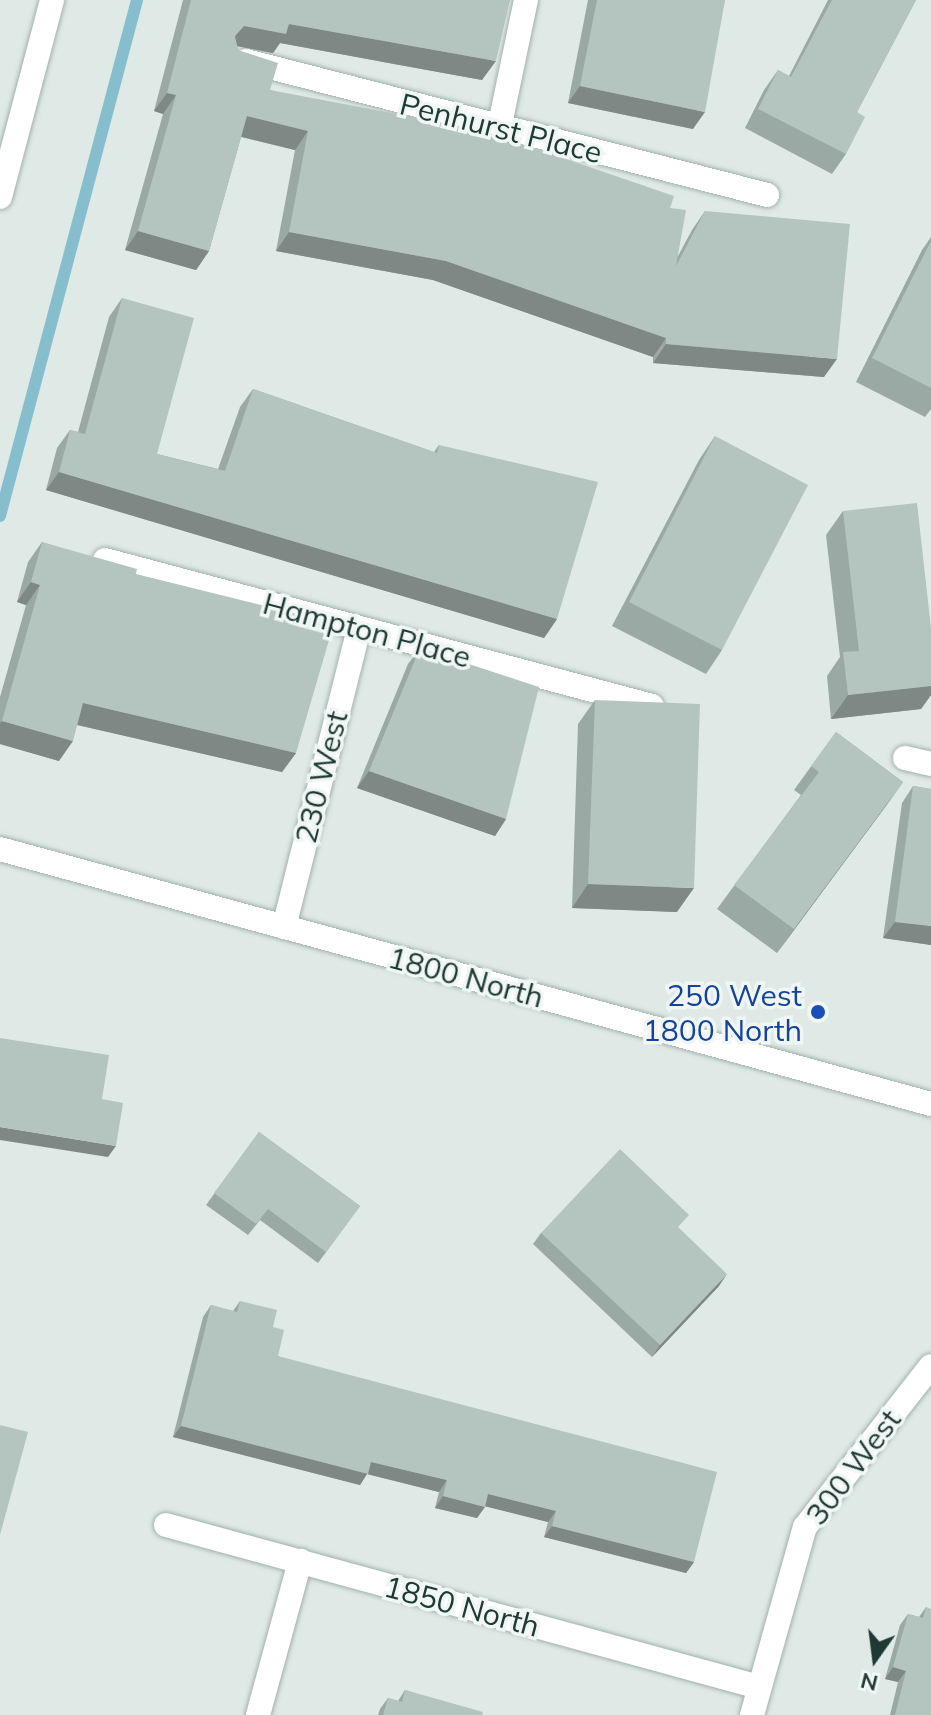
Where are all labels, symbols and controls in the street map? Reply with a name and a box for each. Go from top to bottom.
street label: Penhurst Place [396,85,606,171]
street label: Hampton Place [259,585,475,675]
street label: 230 West [287,707,355,847]
street label: 1800 North [384,939,548,1015]
place label: 250 West 1800 North [643,977,802,1048]
marker: 250 West 1800 North [809,1003,827,1021]
street label: 300 West [798,1402,908,1532]
street label: 1850 North [380,1568,544,1644]
north arrow [835,1619,915,1699]
text: N [858,1667,881,1698]

